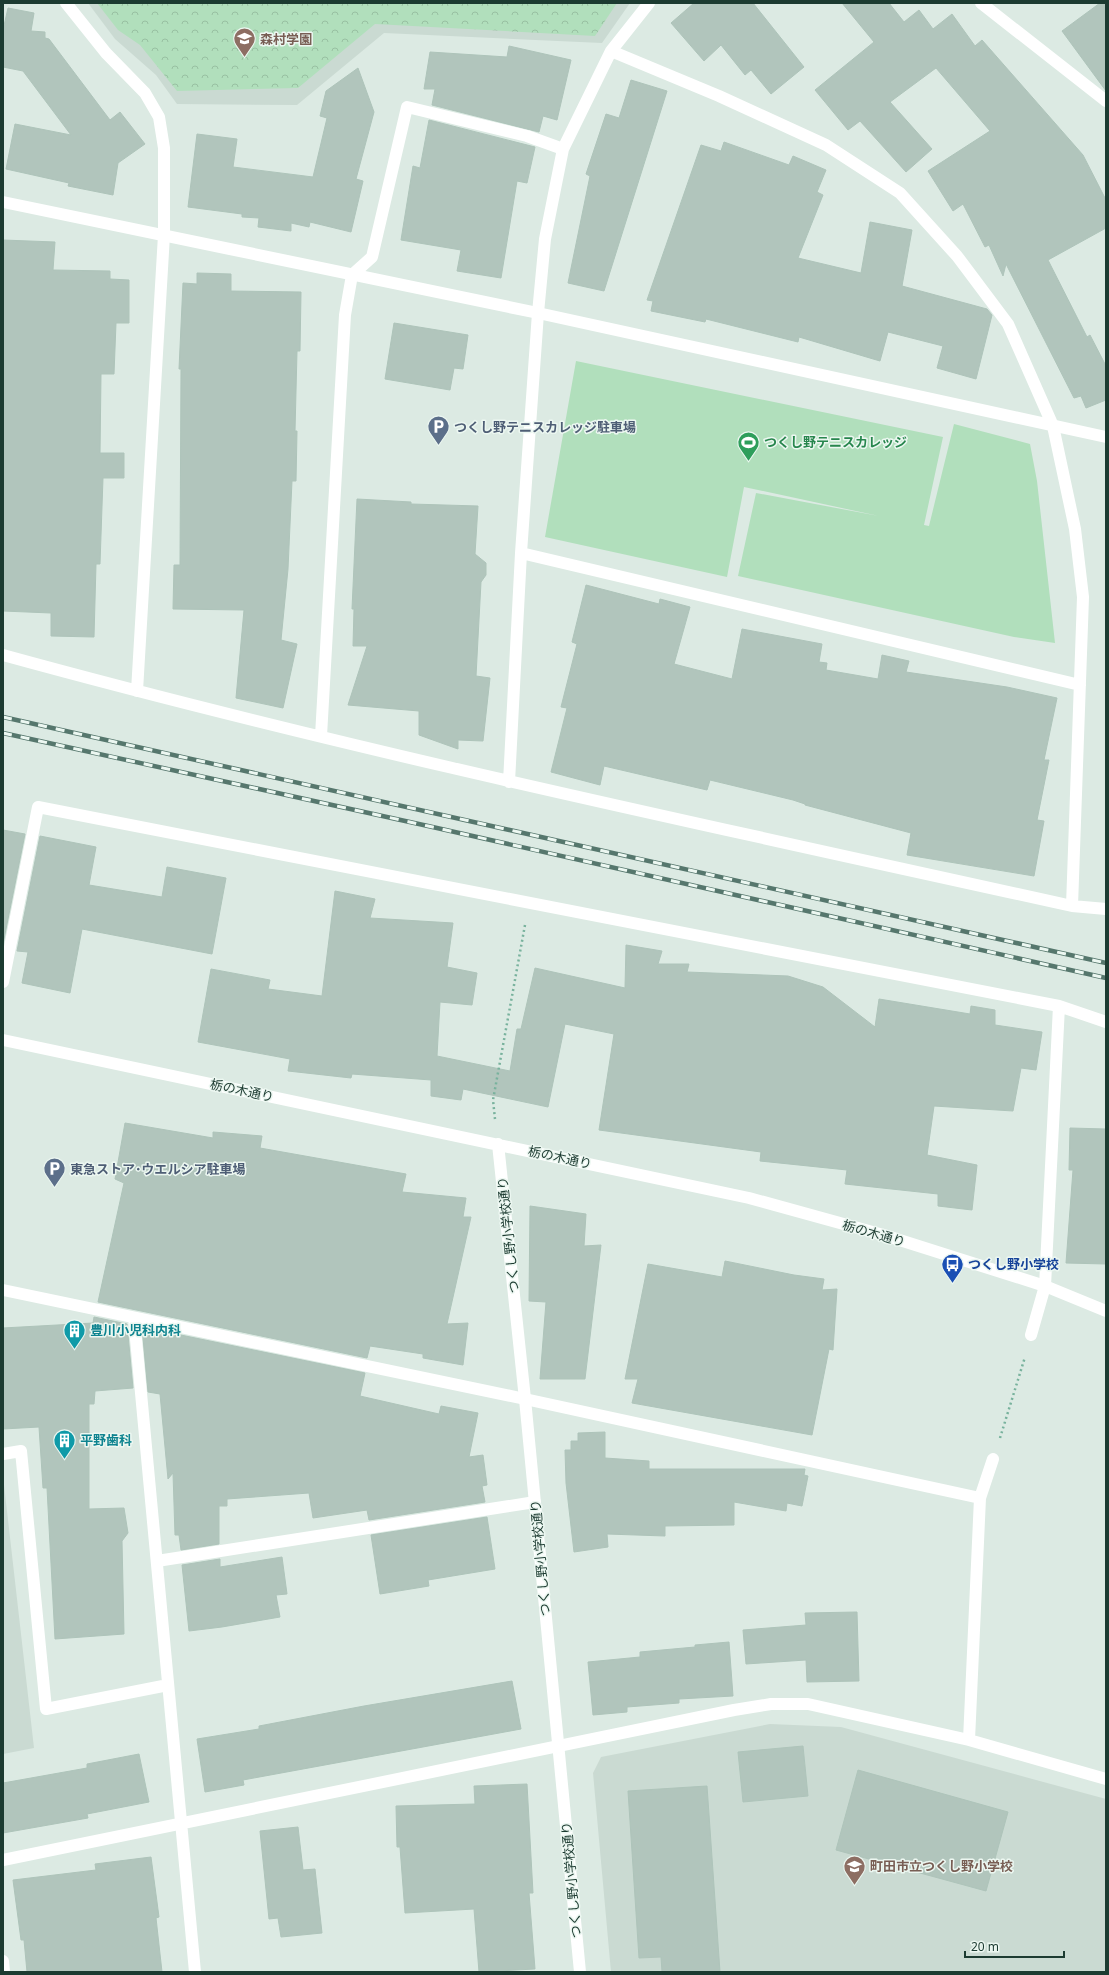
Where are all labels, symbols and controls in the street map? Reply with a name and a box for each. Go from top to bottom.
school or university icon: 森村学園 [232,26,258,59]
place label: 森村学園 [260,30,312,48]
parking icon: つくし野テニスカレッジ駐車場 [426,414,452,447]
place label: つくし野テニスカレッジ駐車場 [454,418,636,436]
sports icon: つくし野テニスカレッジ [735,429,761,462]
place label: つくし野テニスカレッジ [764,433,907,451]
street label: 栃の木通り [208,1074,276,1106]
street label: 栃の木通り [526,1141,594,1173]
parking icon: 東急ストア･ウエルシア駐車場 [41,1156,67,1189]
place label: 東急ストア･ウエルシア駐車場 [70,1160,246,1178]
street label: つくし野小学校通り [493,1176,523,1294]
street label: 栃の木通り [840,1215,908,1251]
bus stop icon: つくし野小学校 [940,1251,966,1284]
place label: つくし野小学校 [968,1255,1059,1273]
building icon: 豊川小児科内科 [62,1317,88,1350]
place label: 豊川小児科内科 [90,1321,181,1339]
building icon: 平野歯科 [52,1427,78,1460]
place label: 平野歯科 [80,1431,132,1449]
street label: つくし野小学校通り [526,1499,554,1617]
street label: つくし野小学校通り [557,1821,585,1939]
school or university icon: 町田市立つくし野小学校 [842,1853,868,1886]
place label: 町田市立つくし野小学校 [870,1857,1013,1875]
scale bar [965,1933,1064,1959]
text: 20 m [971,1938,999,1955]

